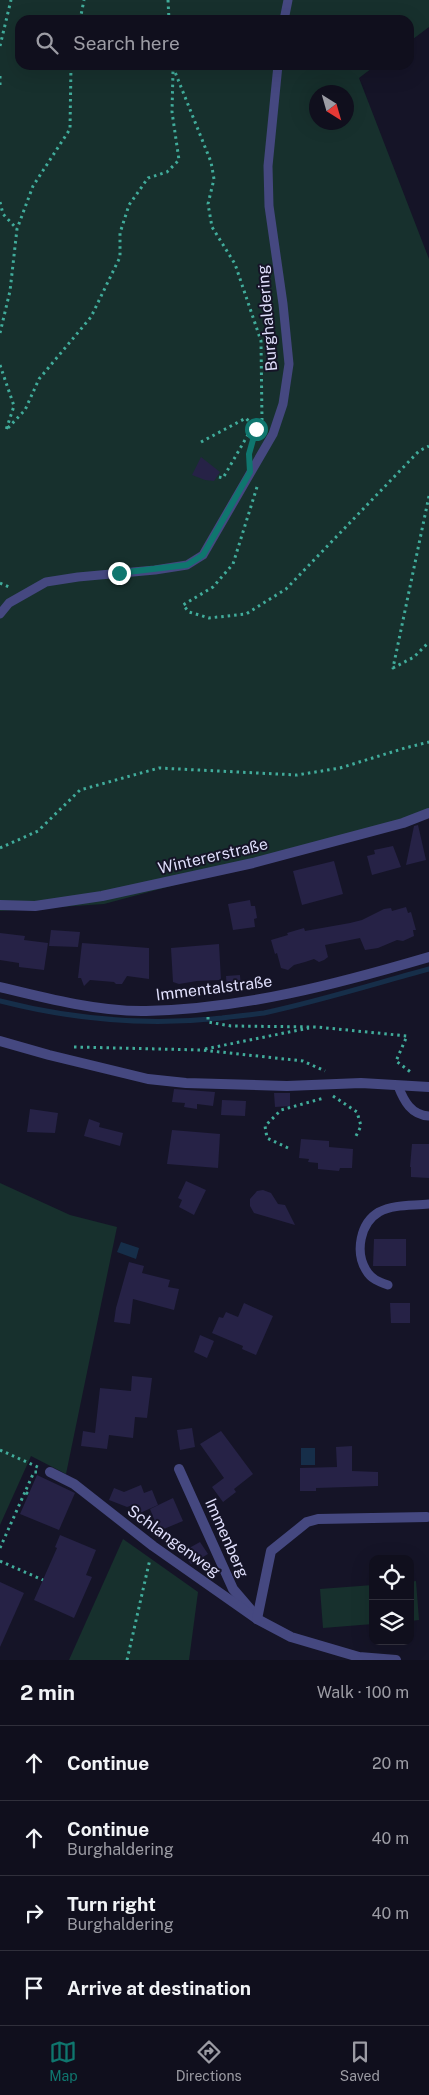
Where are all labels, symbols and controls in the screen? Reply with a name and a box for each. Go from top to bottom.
search box [15,15,414,70]
icon: search [33,29,61,57]
text: Search here [73,32,180,54]
north arrow [309,85,354,130]
street label: Burghaldering [253,264,281,372]
route start [245,418,268,441]
route end [108,562,131,585]
street label: Wintererstraße [156,834,270,878]
street label: Immentalstraße [155,971,273,1005]
street label: Immenberg [201,1495,253,1581]
street label: Schlangenweg [124,1501,224,1581]
map controls [369,1555,414,1645]
button: locate [369,1555,414,1600]
button: layers [369,1600,414,1645]
text: 2 min [20,1680,75,1705]
text: Walk · 100 m [317,1683,409,1702]
icon: ahead [20,1749,48,1777]
text: Continue [67,1752,149,1774]
text: 20 m [372,1754,409,1773]
text: Continue [67,1818,149,1840]
icon: ahead [20,1824,48,1852]
text: 40 m [371,1829,409,1848]
text: Burghaldering [67,1840,174,1859]
text: Turn right [67,1893,156,1915]
icon: right [20,1899,48,1927]
text: 40 m [371,1904,409,1923]
text: Burghaldering [67,1915,174,1934]
icon: arrive [20,1974,48,2002]
text: Arrive at destination [67,1977,251,1999]
tab: Map [49,2038,78,2084]
tab: Directions [176,2038,242,2084]
tab: Saved [340,2038,380,2084]

